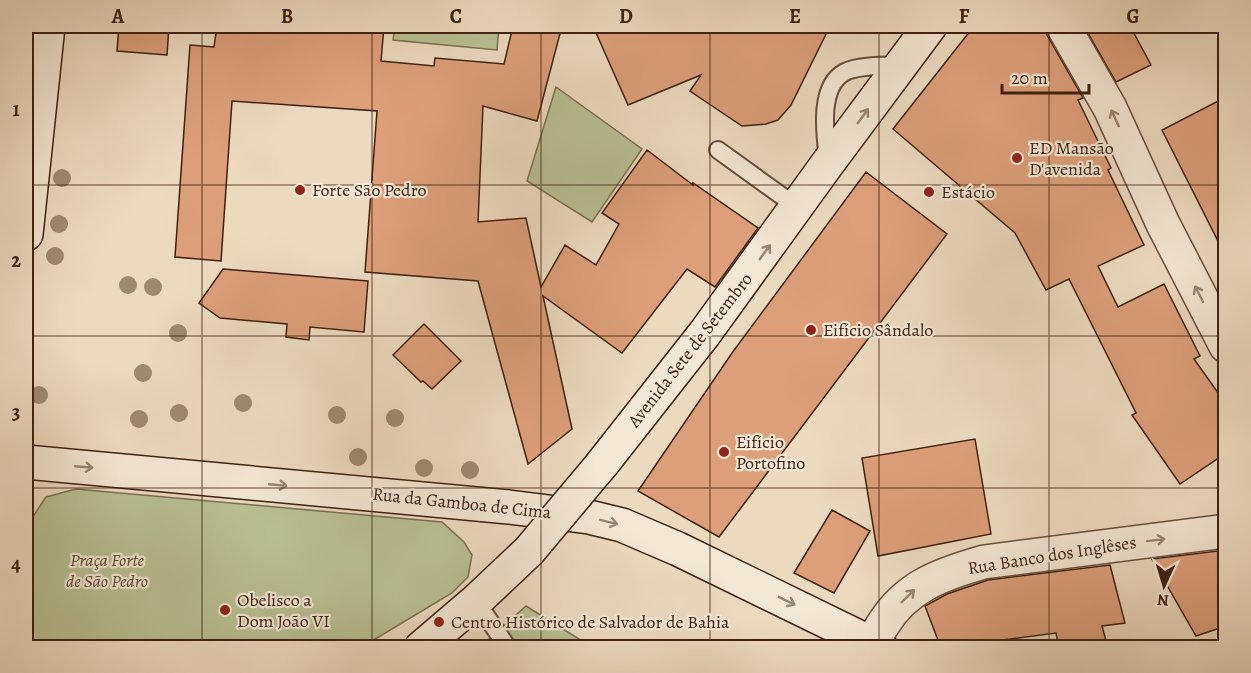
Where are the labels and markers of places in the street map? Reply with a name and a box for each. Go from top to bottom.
place label: ED Mansão D'avenida [1029,136,1114,181]
marker: ED Mansão D'avenida [1010,151,1024,165]
place label: Forte São Pedro [312,178,426,202]
place label: Estácio [941,180,995,204]
marker: Forte São Pedro [293,183,307,197]
marker: Estácio [922,185,936,199]
place label: Eifício Sândalo [823,318,933,342]
marker: Eifício Sândalo [804,323,818,337]
place label: Eifício Portofino [736,430,805,475]
marker: Eifício Portofino [717,445,731,459]
place label: Obelisco a Dom João VI [237,588,330,633]
marker: Obelisco a Dom João VI [218,603,232,617]
place label: Centro Histórico de Salvador de Bahia [451,610,730,634]
marker: Centro Histórico de Salvador de Bahia [432,615,446,629]

